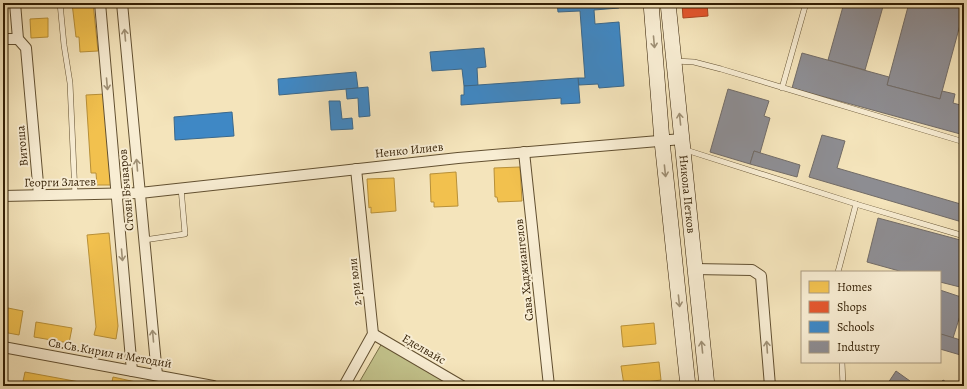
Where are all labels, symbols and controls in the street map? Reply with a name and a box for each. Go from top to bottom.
one-way arrow [121,29,129,42]
one-way arrow [650,35,657,48]
one-way arrow [104,77,111,90]
one-way arrow [676,113,684,126]
street label: Витоша [12,125,32,167]
street label: Ненко Илиев [374,138,444,162]
street label: Стоян Бъчваров [114,148,138,232]
street label: Никола Петков [675,154,699,234]
one-way arrow [133,159,141,172]
one-way arrow [661,164,669,177]
street label: Георги Златев [24,173,96,191]
street label: Сава Хаджиангелов [511,218,537,322]
one-way arrow [119,248,126,261]
street label: 2-ри юли [345,257,365,307]
legend [801,271,941,363]
text: Homes [837,279,872,295]
one-way arrow [675,294,683,307]
text: Shops [837,299,867,315]
text: Schools [837,319,874,335]
one-way arrow [149,330,157,343]
street label: Еделвайс [399,330,449,368]
street label: Св.Св.Кирил и Методий [47,334,173,372]
text: Industry [837,339,880,355]
one-way arrow [699,341,706,354]
one-way arrow [763,341,770,354]

